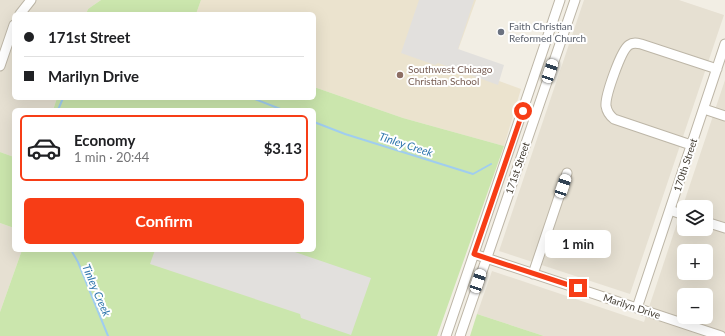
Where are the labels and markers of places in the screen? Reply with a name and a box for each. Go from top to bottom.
place label: Faith Christian Reformed Church [509,20,586,44]
marker: Faith Christian Reformed Church [496,27,506,37]
place label: Southwest Chicago Christian School [408,63,493,87]
marker: Southwest Chicago Christian School [395,70,405,80]

